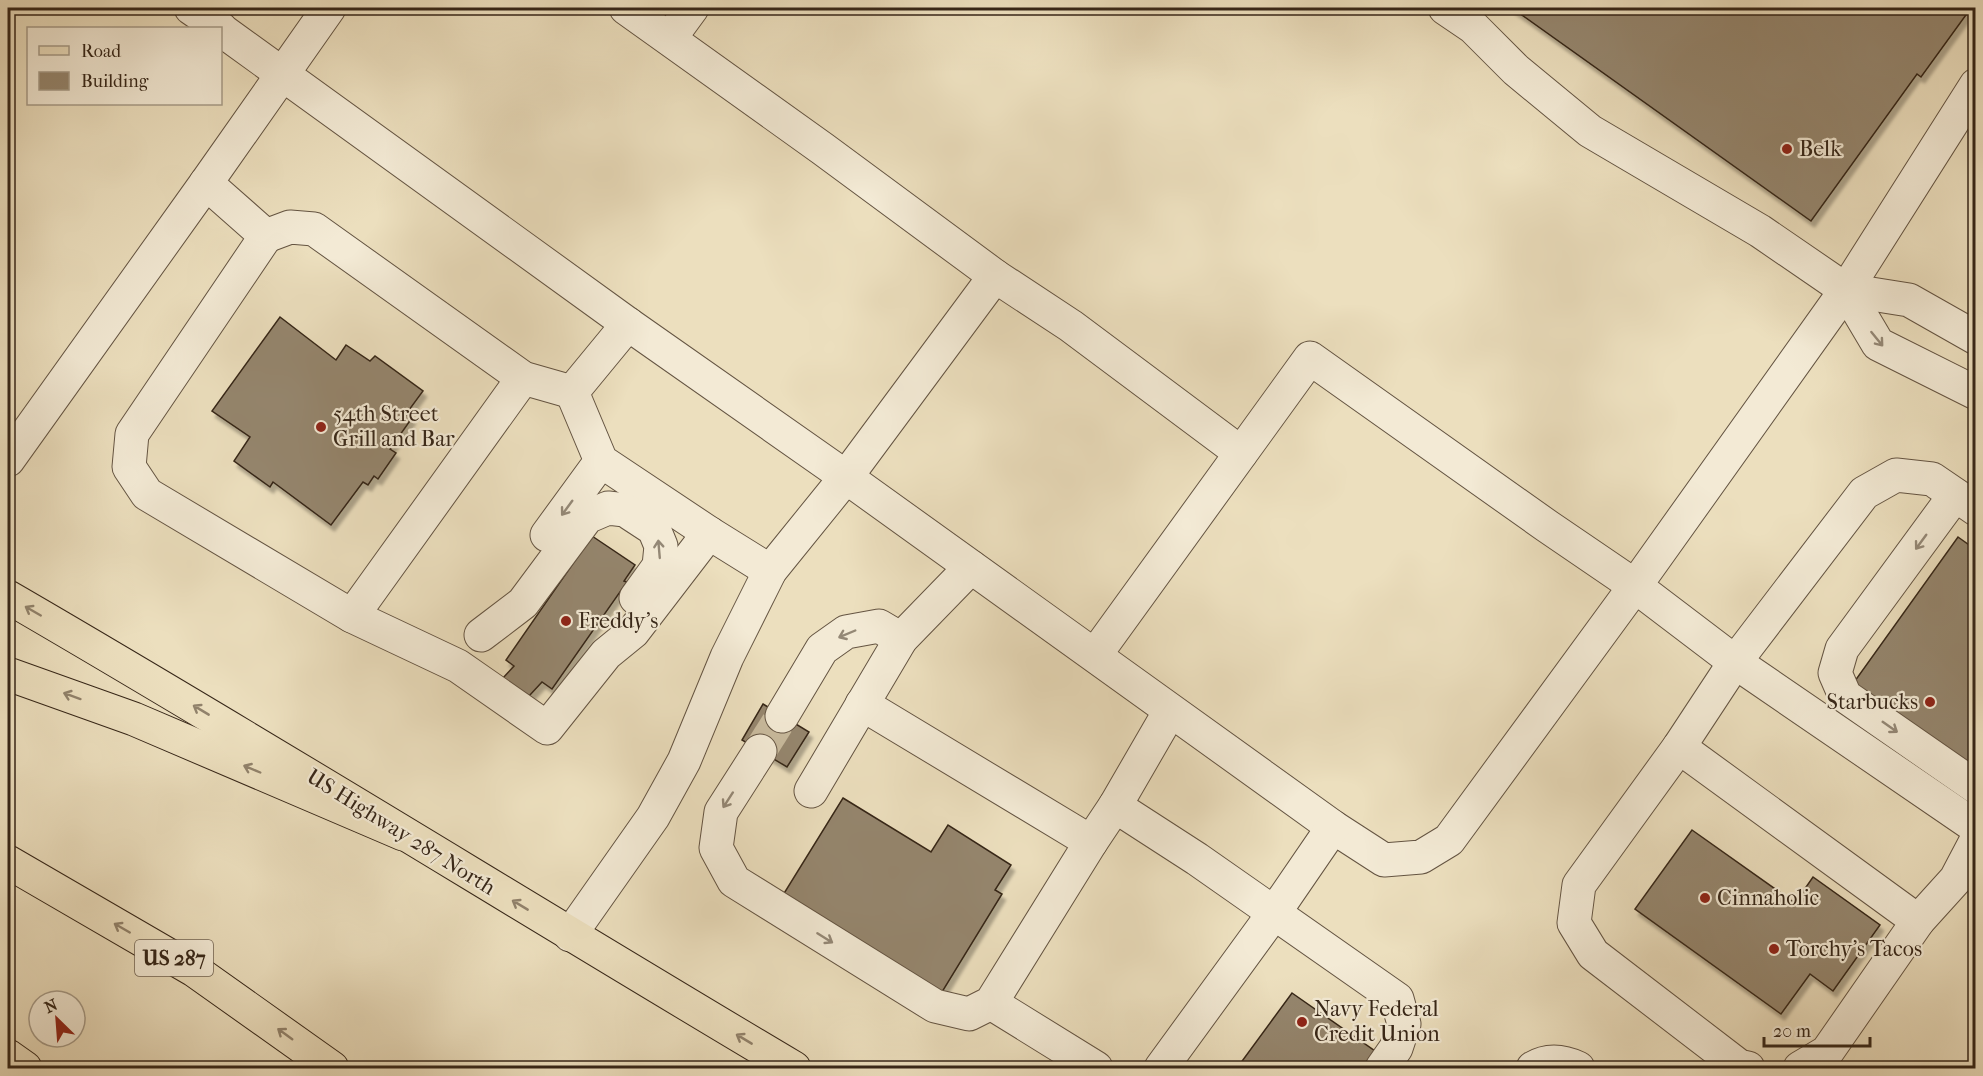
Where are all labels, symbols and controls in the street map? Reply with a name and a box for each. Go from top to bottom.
legend [27,27,222,105]
text: Road [81,41,121,62]
text: Building [81,71,149,92]
place label: Belk [1799,136,1842,162]
marker: Belk [1780,142,1794,156]
one-way arrow [1870,331,1883,347]
place label: 54th Street Grill and Bar [333,401,455,452]
marker: 54th Street Grill and Bar [314,420,328,434]
one-way arrow [560,500,573,516]
one-way arrow [1914,534,1927,550]
one-way arrow [653,540,664,559]
one-way arrow [25,605,42,617]
place label: Freddy's [578,608,658,634]
marker: Freddy's [559,614,573,628]
one-way arrow [839,629,857,640]
place label: Starbucks [1827,689,1918,715]
one-way arrow [63,690,81,701]
marker: Starbucks [1923,695,1937,709]
one-way arrow [193,704,210,716]
one-way arrow [1881,721,1897,733]
one-way arrow [244,763,262,775]
street label: US Highway 287 North [302,763,501,901]
one-way arrow [722,792,735,809]
place label: Cinnaholic [1717,885,1820,911]
marker: Cinnaholic [1698,891,1712,905]
one-way arrow [512,899,529,911]
one-way arrow [114,922,131,934]
one-way arrow [816,932,833,944]
place label: Torchy's Tacos [1786,936,1922,962]
road number: US 287 [135,940,213,976]
marker: Torchy's Tacos [1767,942,1781,956]
north arrow [27,989,87,1049]
text: N [41,994,61,1017]
place label: Navy Federal Credit Union [1314,996,1440,1047]
scale bar [1764,1010,1870,1048]
marker: Navy Federal Credit Union [1295,1015,1309,1029]
text: 20 m [1773,1021,1811,1042]
one-way arrow [277,1028,293,1041]
one-way arrow [736,1032,753,1044]

